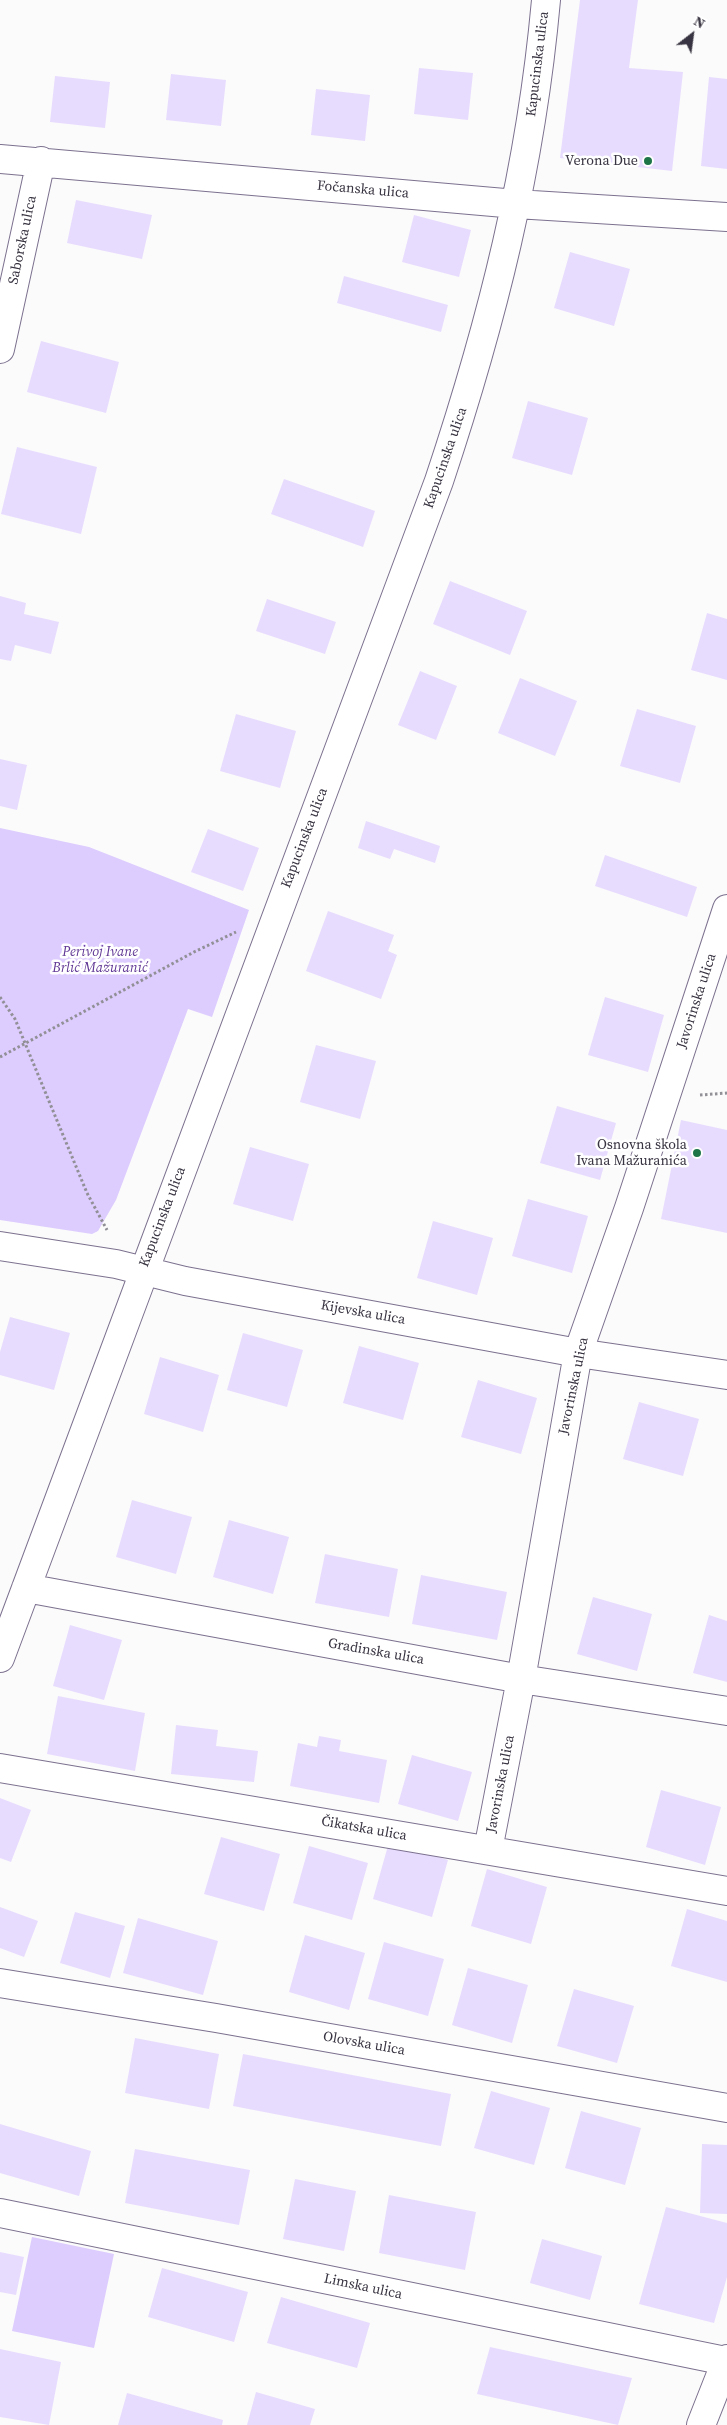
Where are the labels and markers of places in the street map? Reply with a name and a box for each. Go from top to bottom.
place label: Verona Due [565,153,638,169]
marker: Verona Due [642,155,654,167]
place label: Osnovna škola Ivana Mažuranića [576,1137,687,1170]
marker: Osnovna škola Ivana Mažuranića [691,1147,703,1159]

